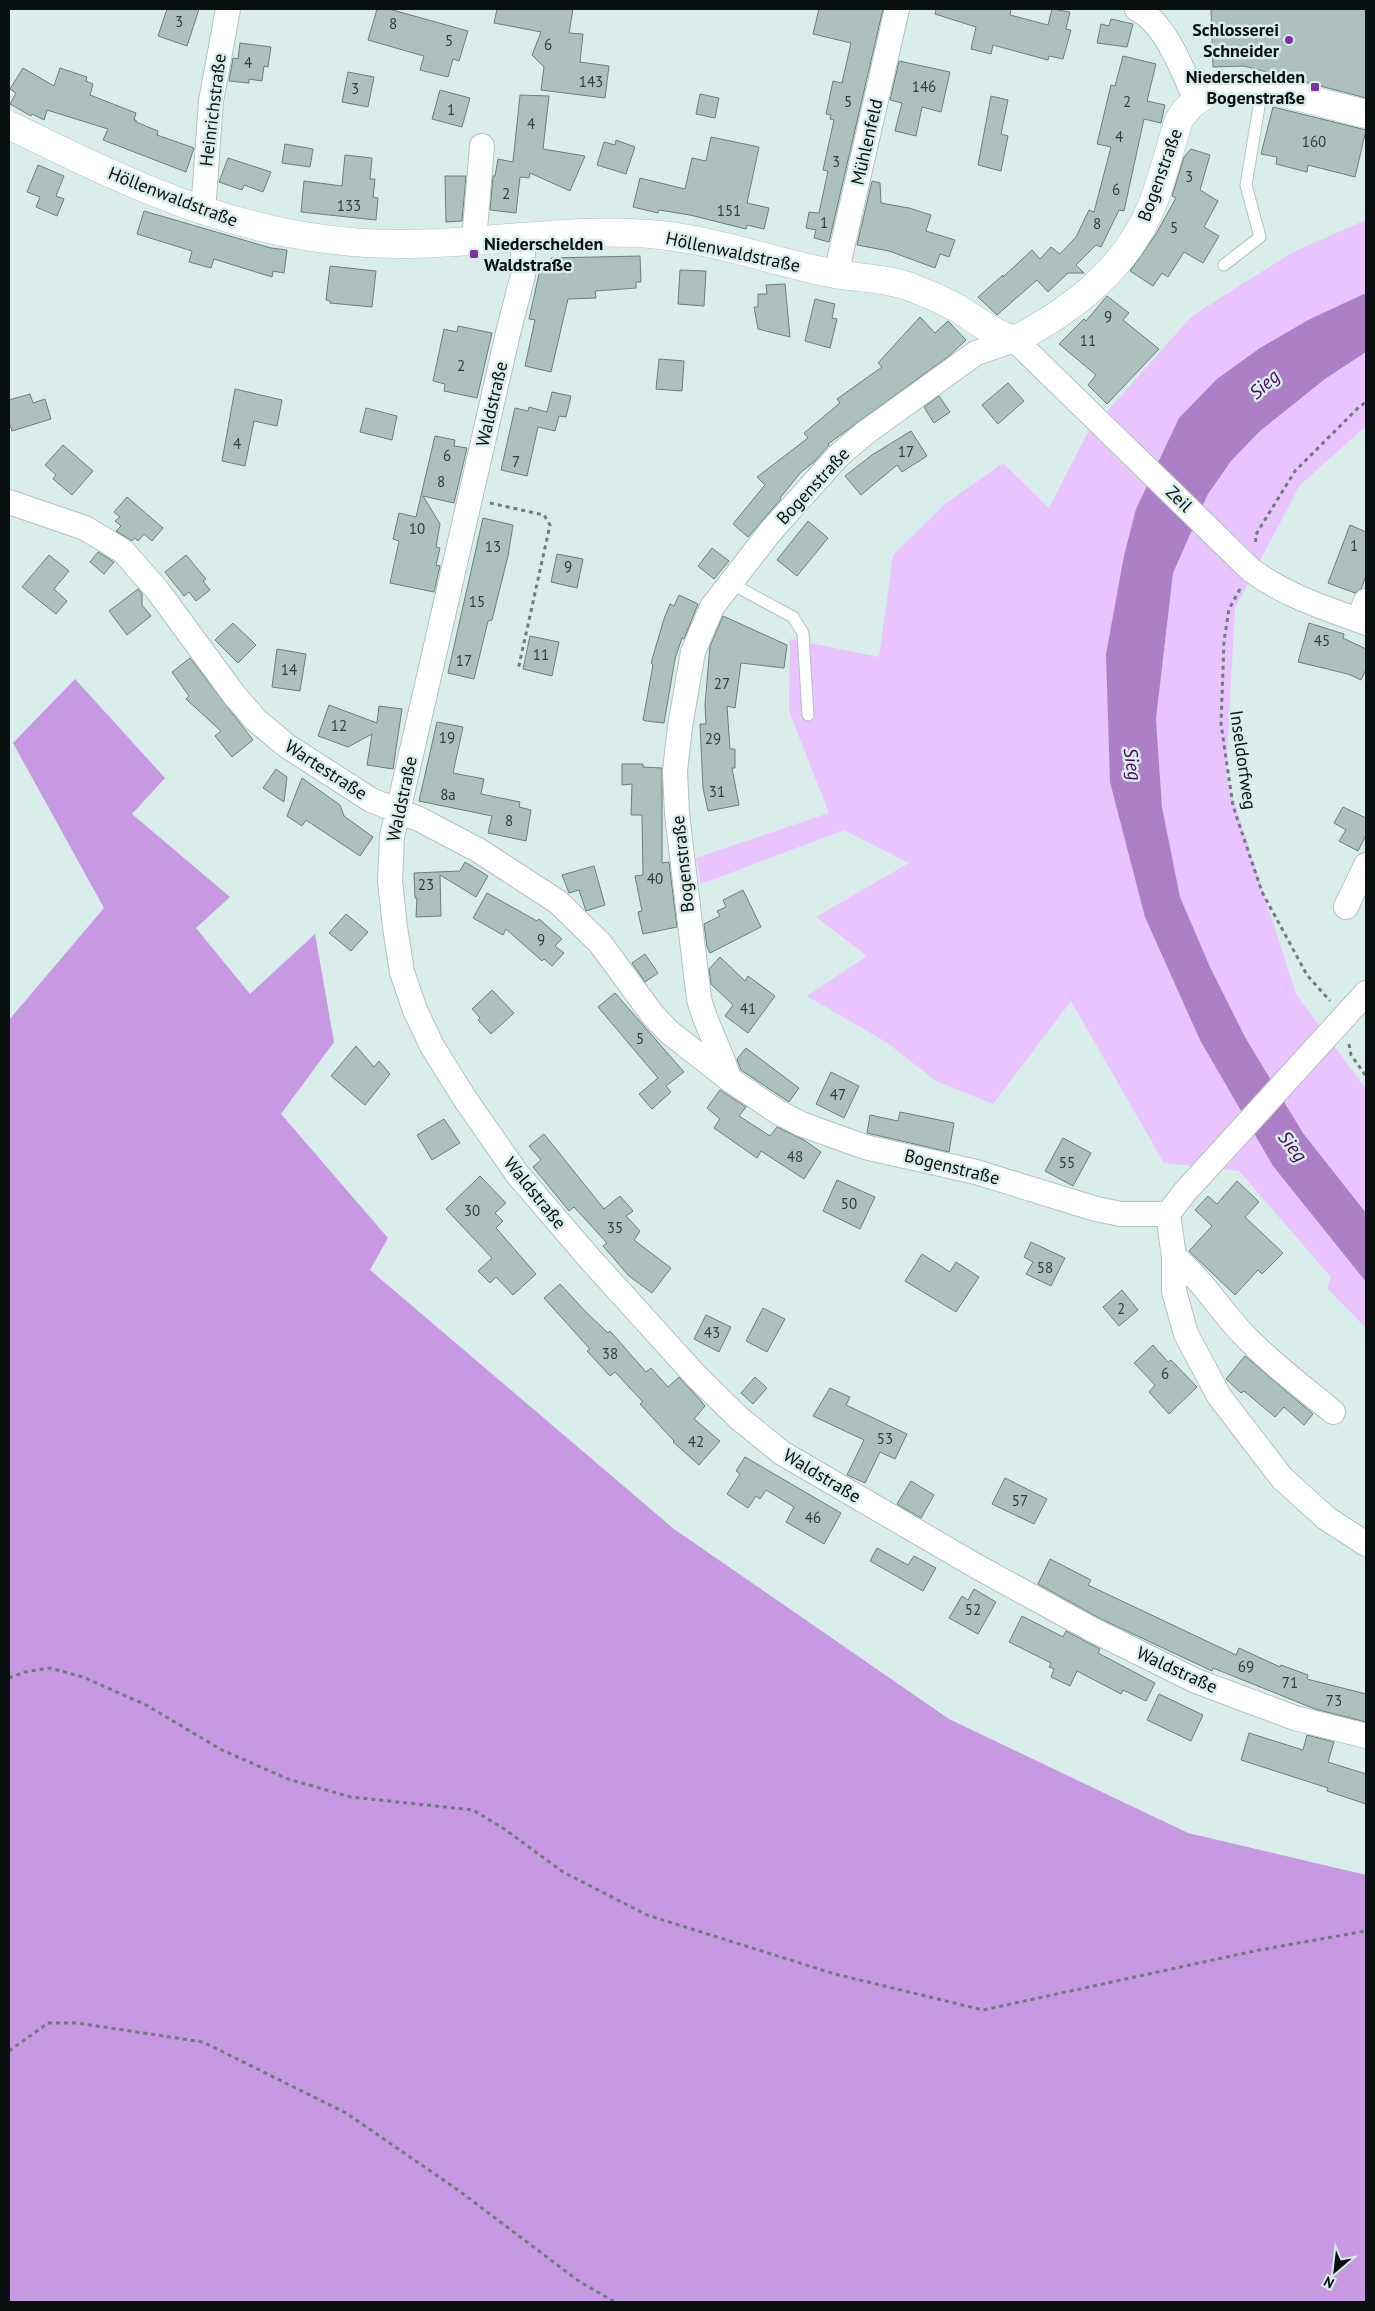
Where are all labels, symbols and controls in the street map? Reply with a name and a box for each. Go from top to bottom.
house number: 3 [175,12,183,31]
house number: 8 [389,14,397,33]
place label: Schlosserei Schneider [1192,18,1280,62]
house number: 5 [445,31,453,50]
marker: Schlosserei Schneider [1283,34,1295,46]
house number: 6 [544,35,552,54]
street label: Heinrichstraße [194,52,231,168]
house number: 4 [244,53,252,72]
place label: Niederschelden Bogenstraße [1186,65,1305,109]
house number: 143 [579,72,603,91]
house number: 146 [912,77,936,96]
house number: 3 [351,79,359,98]
marker: Niederschelden Bogenstraße [1309,81,1321,93]
house number: 5 [844,92,852,111]
house number: 2 [1123,92,1131,111]
street label: Mühlenfeld [845,97,888,187]
house number: 1 [447,100,455,119]
house number: 4 [527,114,535,133]
street label: Bogenstraße [1132,125,1187,224]
house number: 4 [1115,127,1123,146]
house number: 160 [1302,132,1326,151]
house number: 3 [832,152,840,171]
street label: Höllenwaldstraße [105,161,241,232]
house number: 3 [1185,167,1193,186]
house number: 6 [1112,180,1120,199]
house number: 2 [502,184,510,203]
house number: 133 [337,196,361,215]
house number: 151 [717,201,741,220]
house number: 1 [820,213,828,232]
house number: 8 [1093,214,1101,233]
house number: 5 [1170,218,1178,237]
street label: Höllenwaldstraße [664,226,802,277]
place label: Niederschelden Waldstraße [484,232,603,276]
marker: Niederschelden Waldstraße [468,248,480,260]
house number: 9 [1104,307,1112,326]
house number: 11 [1080,331,1096,350]
house number: 2 [457,356,465,375]
street label: Waldstraße [471,359,512,449]
water label: Sieg [1244,364,1285,404]
house number: 4 [233,434,241,453]
street label: Bogenstraße [771,442,854,529]
house number: 17 [898,442,914,461]
house number: 6 [443,446,451,465]
house number: 7 [512,452,520,471]
house number: 8 [437,472,445,491]
street label: Zeil [1161,481,1198,517]
house number: 10 [409,519,425,538]
house number: 1 [1350,536,1358,555]
house number: 13 [485,537,501,556]
house number: 9 [564,557,572,576]
house number: 15 [469,592,485,611]
house number: 45 [1314,631,1330,650]
house number: 11 [533,645,549,664]
house number: 17 [456,651,472,670]
house number: 14 [281,660,297,679]
house number: 27 [714,674,730,693]
street label: Inseldorfweg [1225,709,1262,811]
house number: 12 [331,716,347,735]
house number: 19 [439,728,455,747]
house number: 29 [705,729,721,748]
street label: Wartestraße [281,735,372,805]
water label: Sieg [1119,746,1147,783]
street label: Waldstraße [381,754,422,844]
house number: 31 [709,782,725,801]
house number: 8a [440,785,456,804]
house number: 8 [505,811,513,830]
street label: Bogenstraße [666,814,699,914]
house number: 40 [647,869,663,888]
house number: 23 [418,875,434,894]
house number: 9 [537,930,545,949]
house number: 41 [740,999,756,1018]
house number: 5 [636,1029,644,1048]
house number: 47 [830,1085,846,1104]
water label: Sieg [1273,1126,1313,1167]
street label: Bogenstraße [902,1144,1002,1189]
house number: 48 [787,1147,803,1166]
street label: Waldstraße [499,1152,572,1234]
house number: 55 [1059,1153,1075,1172]
house number: 50 [841,1194,857,1213]
house number: 30 [464,1201,480,1220]
house number: 35 [607,1218,623,1237]
house number: 58 [1037,1258,1053,1277]
house number: 2 [1117,1299,1125,1318]
house number: 43 [704,1323,720,1342]
house number: 38 [602,1344,618,1363]
house number: 6 [1161,1364,1169,1383]
house number: 53 [877,1429,893,1448]
house number: 42 [688,1432,704,1451]
street label: Waldstraße [779,1443,865,1508]
house number: 57 [1012,1491,1028,1510]
house number: 46 [805,1508,821,1527]
house number: 52 [965,1600,981,1619]
street label: Waldstraße [1133,1641,1221,1698]
house number: 69 [1238,1657,1254,1676]
house number: 71 [1282,1673,1298,1692]
house number: 73 [1326,1691,1342,1710]
north arrow [1310,2246,1360,2296]
text: N [1321,2272,1337,2293]

